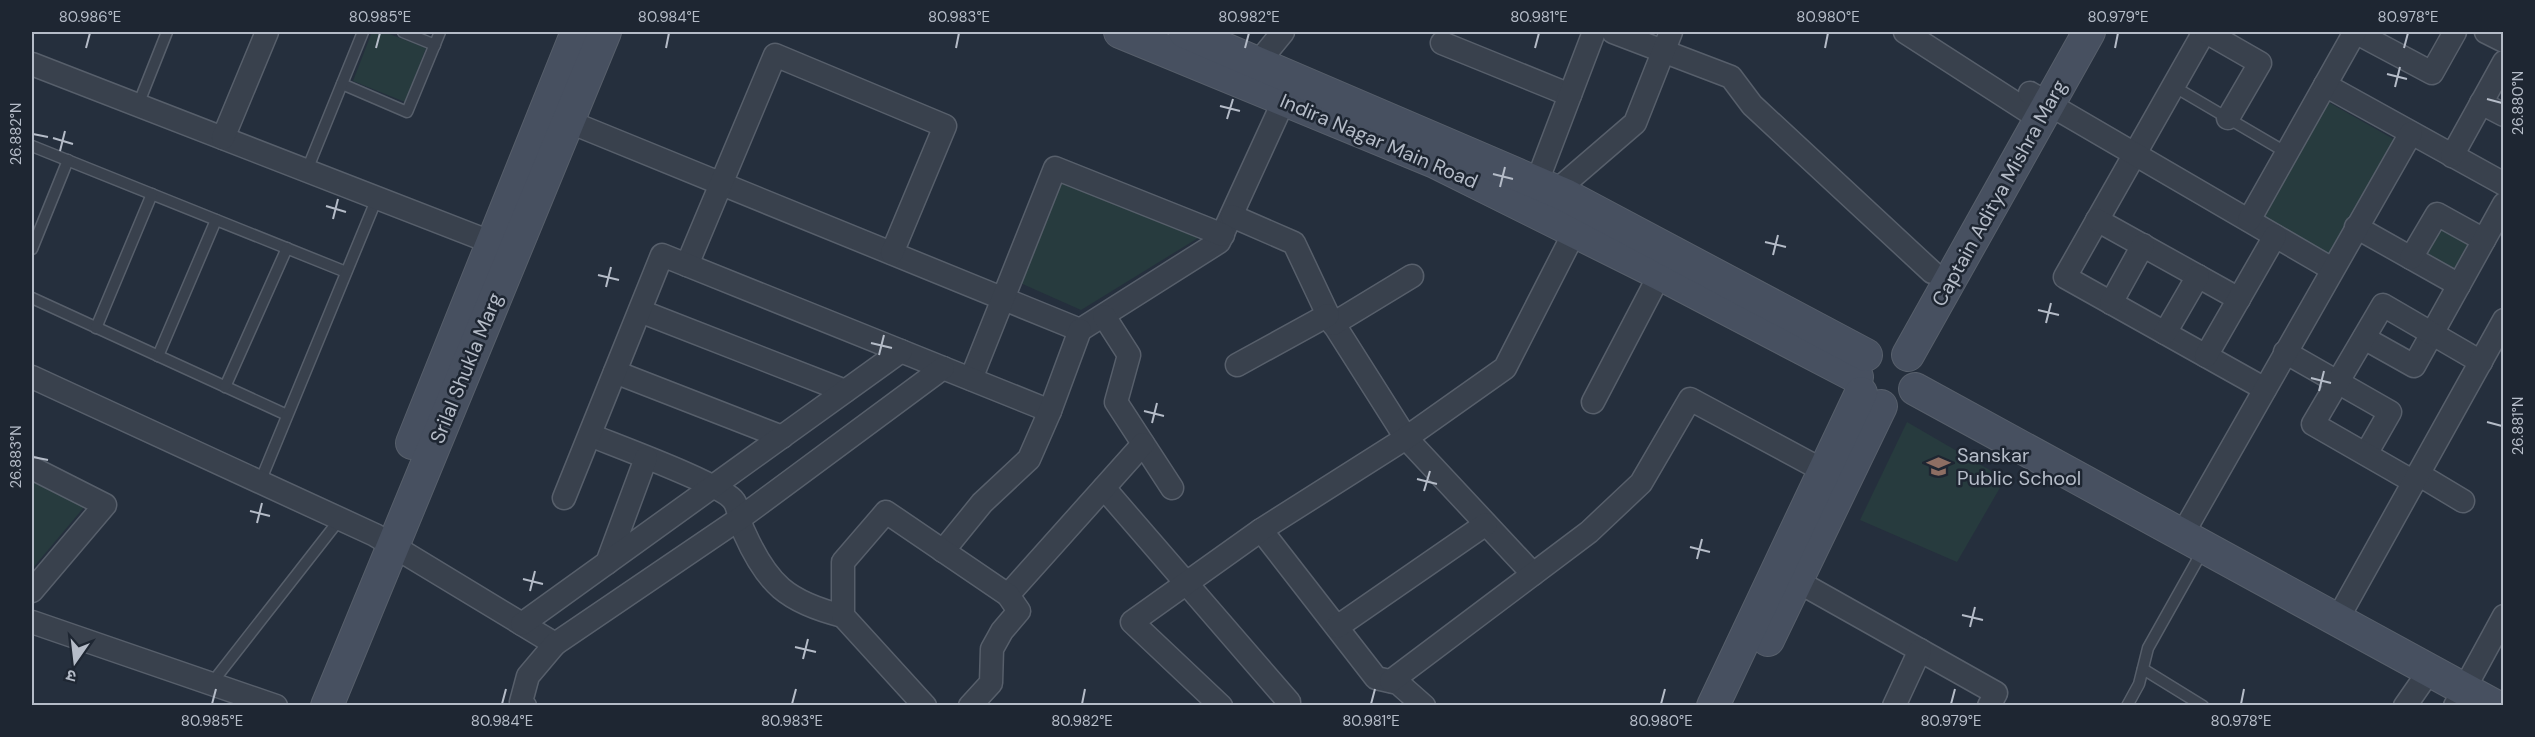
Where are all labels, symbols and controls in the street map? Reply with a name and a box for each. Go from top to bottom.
text: 80.986°E [59,7,121,27]
text: 80.985°E [349,7,411,27]
text: 80.984°E [638,7,700,27]
text: 80.983°E [928,7,990,27]
text: 80.982°E [1218,7,1280,27]
text: 80.981°E [1510,7,1568,27]
text: 80.980°E [1796,7,1860,27]
text: 80.979°E [2088,7,2149,27]
text: 80.978°E [2378,7,2438,27]
text: 26.880°N [2508,71,2528,135]
street label: Captain Aditya Mishra Marg [1926,75,2072,311]
street label: Indira Nagar Main Road [1276,88,1482,194]
text: 26.882°N [6,103,26,165]
street label: Srilal Shukla Marg [424,289,508,447]
text: 26.881°N [2508,397,2528,455]
text: 26.883°N [6,425,26,489]
place label: Sanskar Public School [1957,442,2081,491]
school or university icon: Sanskar Public School [1926,454,1952,480]
north arrow [45,632,105,692]
text: उ [64,665,79,687]
text: 80.985°E [181,711,243,731]
text: 80.984°E [471,711,533,731]
text: 80.983°E [761,711,823,731]
text: 80.982°E [1051,711,1113,731]
text: 80.981°E [1342,711,1400,731]
text: 80.980°E [1629,711,1693,731]
text: 80.979°E [1921,711,1982,731]
text: 80.978°E [2211,711,2271,731]

